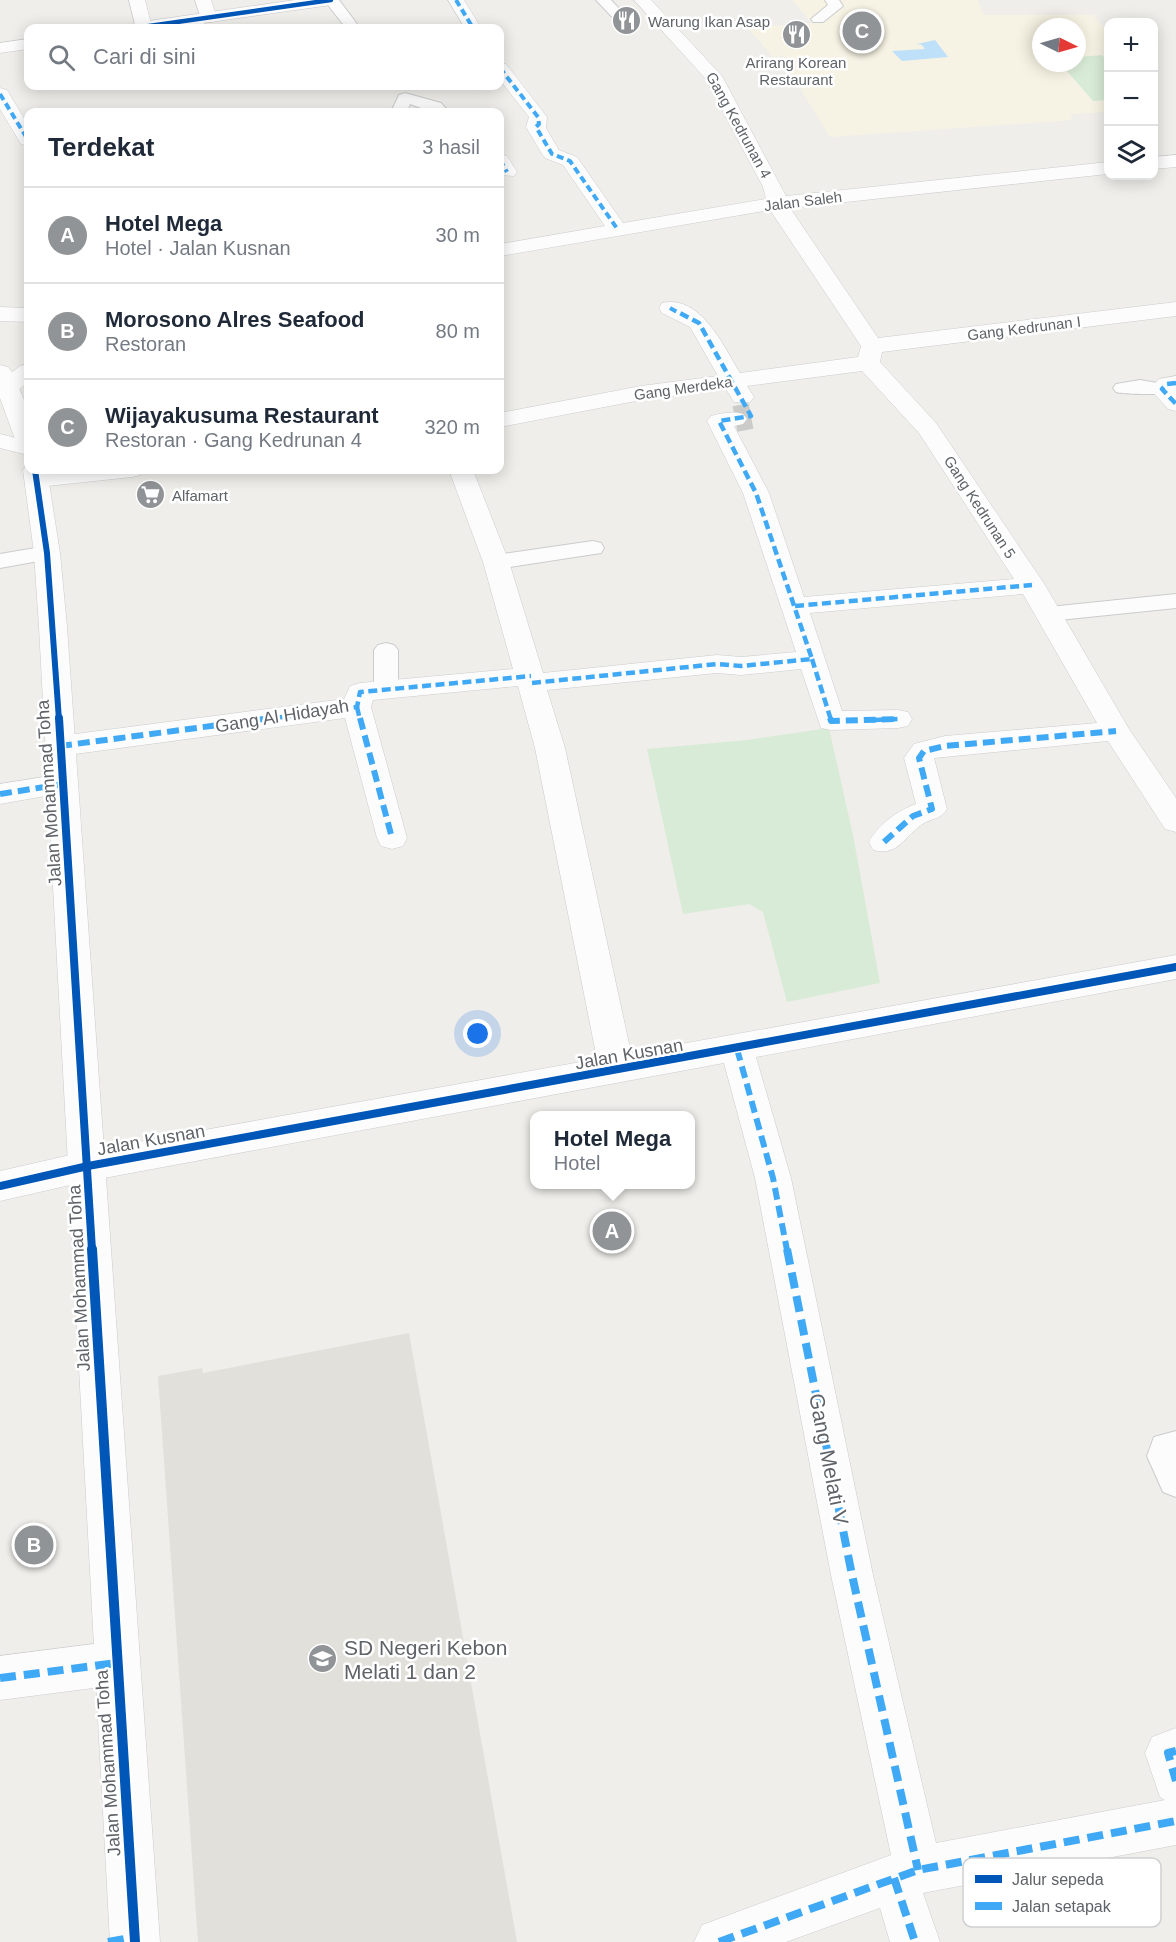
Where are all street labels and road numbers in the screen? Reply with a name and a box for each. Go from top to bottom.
street label: Gang Kedrunan 4 [703,69,775,181]
street label: Jalan Saleh [763,188,843,214]
street label: Gang Kedrunan I [966,313,1082,343]
street label: Gang Merdeka [633,373,734,403]
street label: Gang Kedrunan 5 [941,453,1019,561]
street label: Gang Al Hidayah [214,696,350,736]
street label: Jalan Mohammad Toha [32,698,65,887]
street label: Jalan Kusnan [574,1035,684,1073]
street label: Jalan Kusnan [96,1121,206,1159]
street label: Jalan Mohammad Toha [64,1183,94,1372]
street label: Gang Melati V [805,1391,853,1527]
street label: Jalan Mohammad Toha [91,1668,124,1857]

